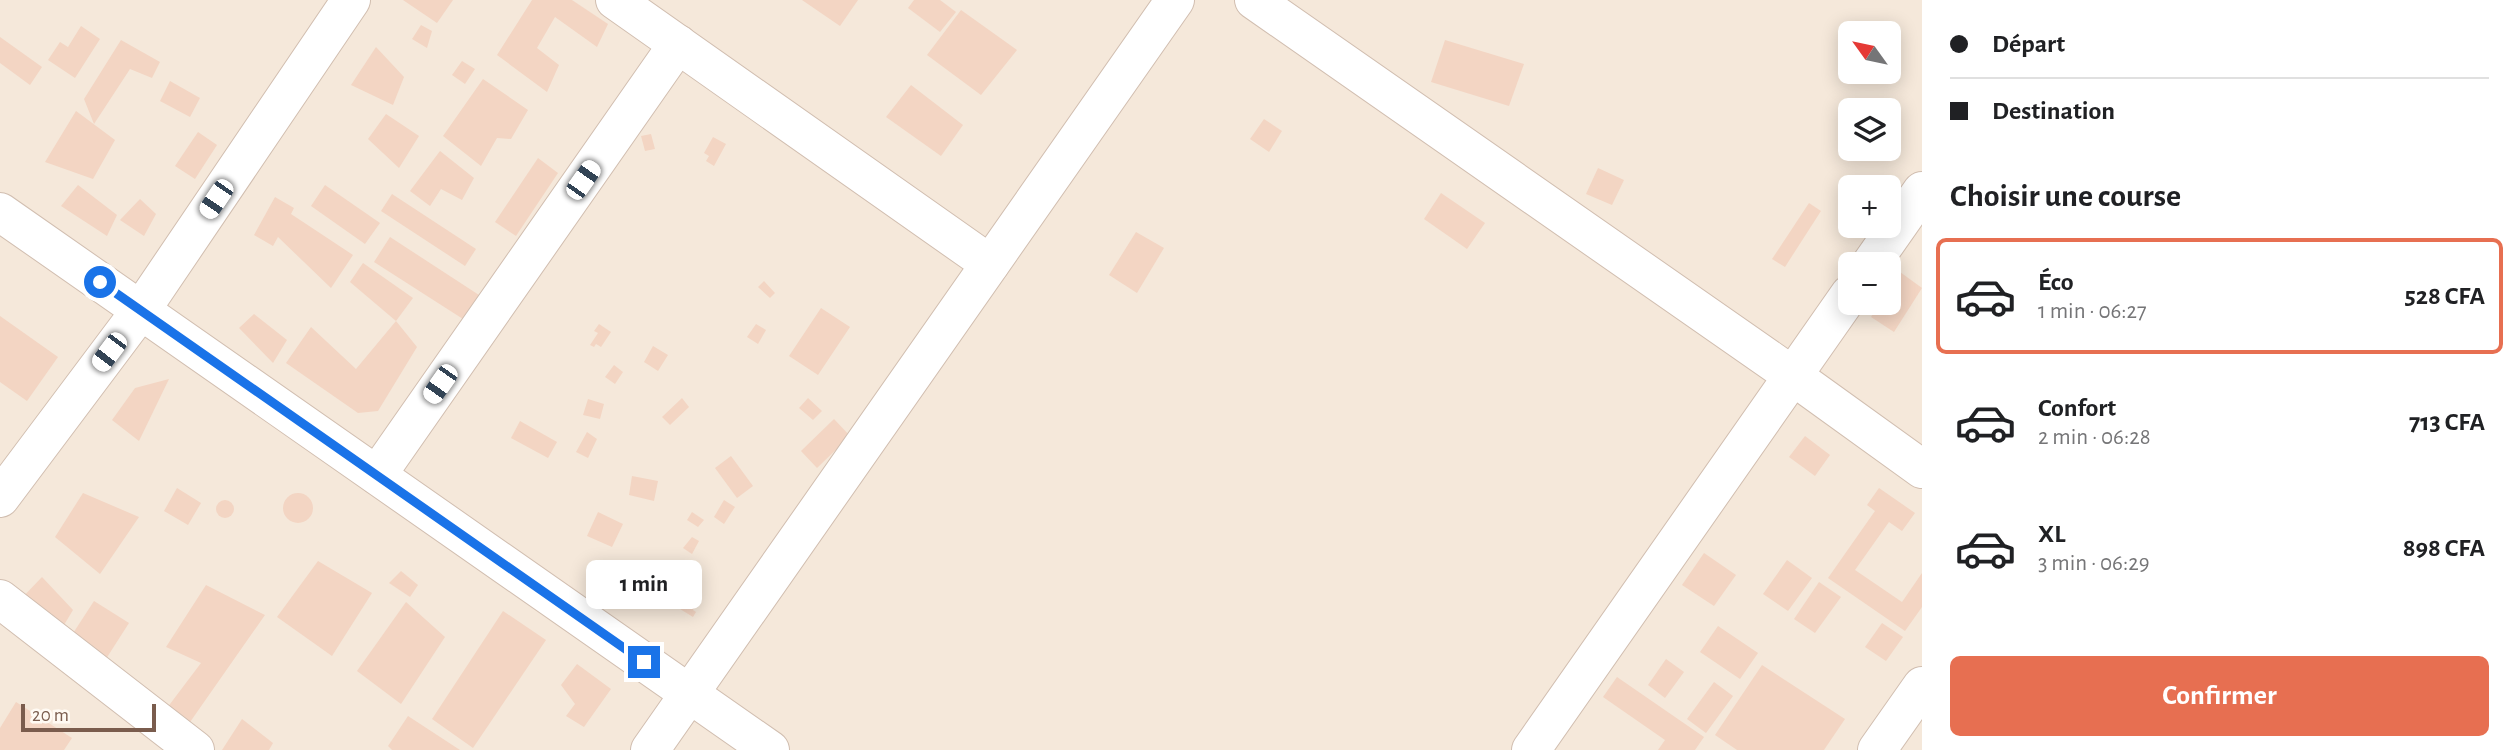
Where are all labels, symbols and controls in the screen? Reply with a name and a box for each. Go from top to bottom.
north arrow [1838,21,1900,84]
map controls [1838,21,1901,315]
text: Départ [1992,31,2065,57]
button: layers [1838,98,1901,161]
text: Destination [1992,98,2115,124]
car [563,157,604,203]
button: + [1838,175,1901,238]
car [196,176,237,222]
text: Choisir une course [1950,180,2181,212]
button: − [1838,252,1901,315]
icon: car [1954,265,2017,328]
route start [84,266,116,298]
text: Éco [2038,269,2074,295]
text: 528 CFA [2405,283,2485,309]
text: 1 min · 06:27 [2038,300,2147,323]
car [88,329,131,375]
car [420,361,461,407]
icon: car [1954,391,2017,454]
text: Confort [2038,395,2116,421]
text: 713 CFA [2409,409,2485,435]
text: 2 min · 06:28 [2038,426,2151,449]
icon: car [1954,517,2017,580]
text: XL [2038,521,2065,547]
text: 898 CFA [2403,535,2485,561]
text: 3 min · 06:29 [2038,552,2149,575]
callout: 1 min [586,560,702,610]
text: 1 min [620,573,668,596]
route end [628,646,660,678]
button: Confirmer [1950,656,2489,736]
scale bar [21,701,156,733]
text: 20 m [32,706,69,725]

